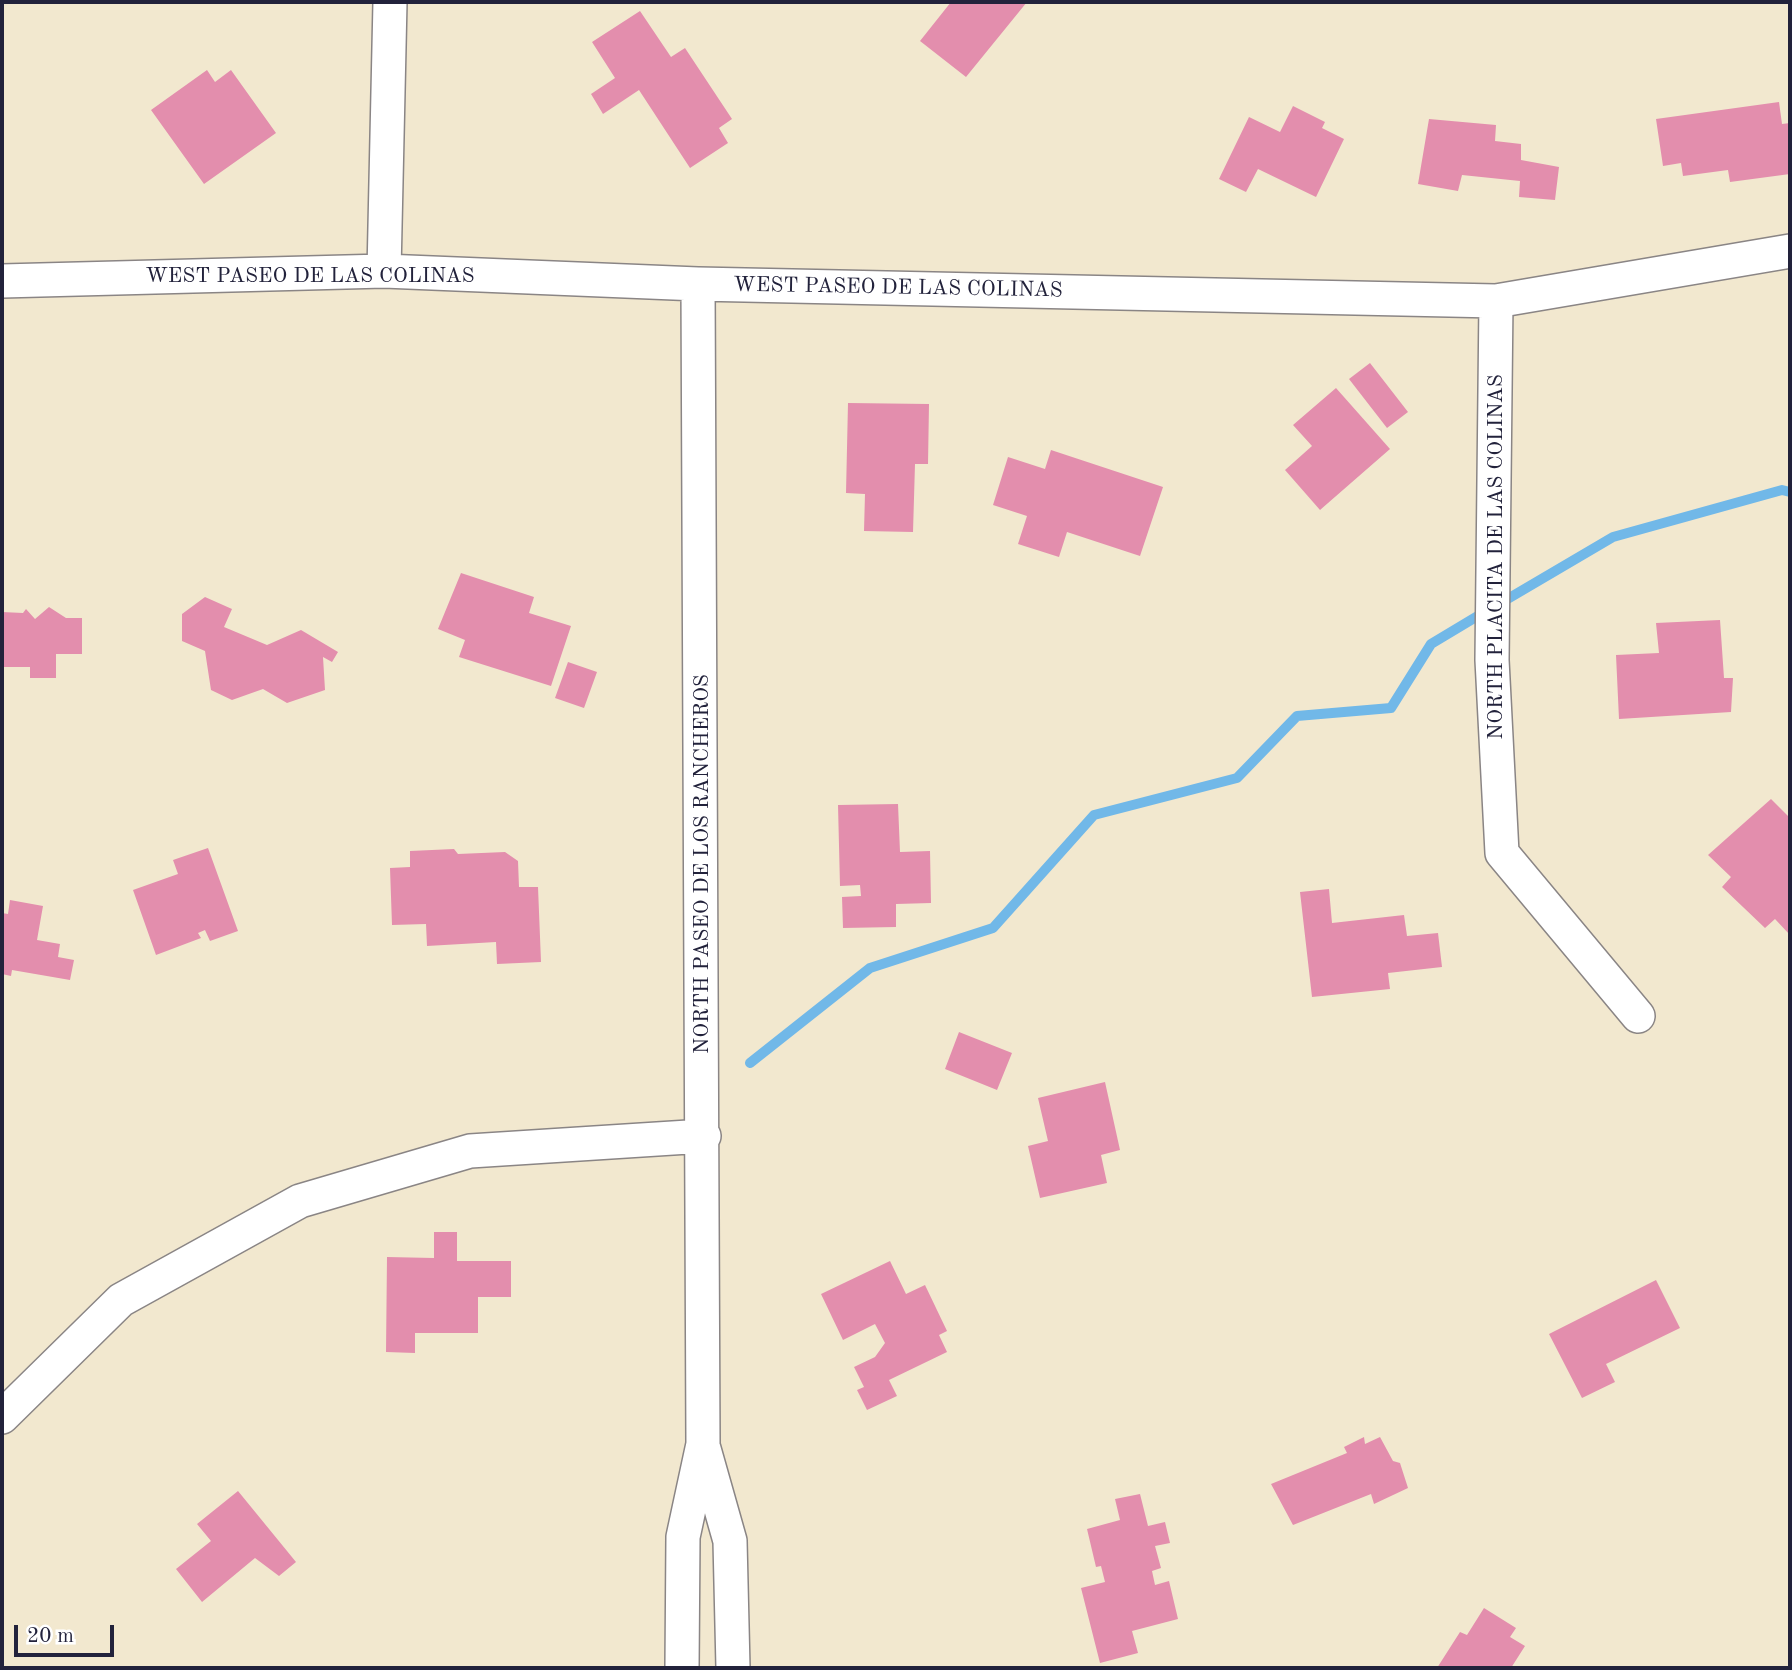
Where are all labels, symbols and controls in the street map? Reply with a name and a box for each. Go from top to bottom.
street label: WEST PASEO DE LAS COLINAS [145,263,475,289]
street label: WEST PASEO DE LAS COLINAS [733,273,1063,303]
street label: NORTH PLACITA DE LAS COLINAS [1483,374,1509,740]
street label: NORTH PASEO DE LOS RANCHEROS [689,674,715,1054]
scale bar [18,1610,117,1654]
text: 20 m [27,1626,74,1647]

